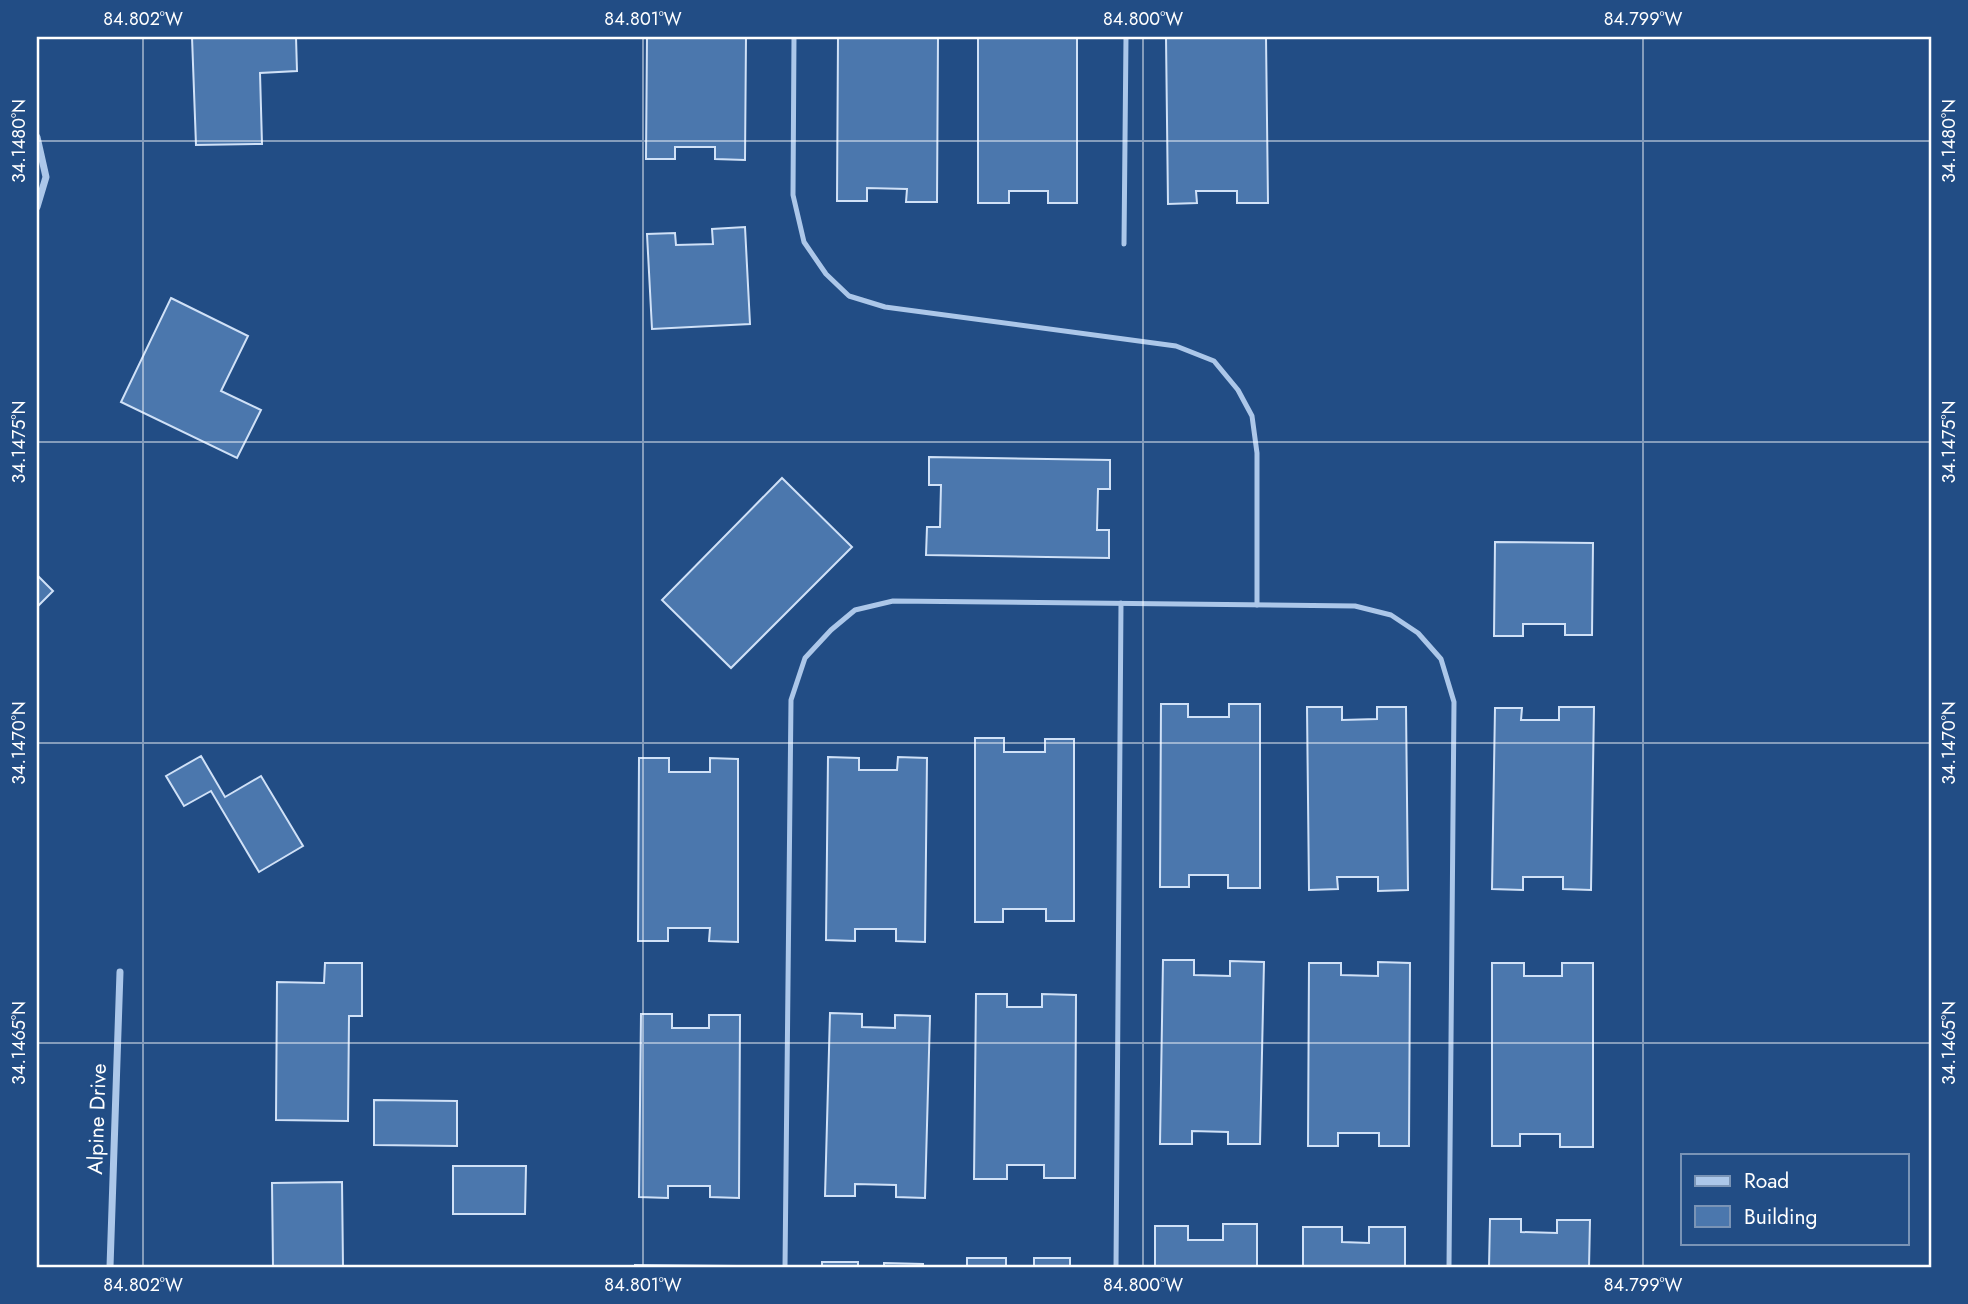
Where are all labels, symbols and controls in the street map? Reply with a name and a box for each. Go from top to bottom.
text: 84.802°W [103,6,183,32]
text: 84.801°W [604,6,682,32]
text: 84.800°W [1103,6,1183,32]
text: 84.799°W [1604,6,1683,32]
text: 34.1480°N [6,99,32,183]
text: 34.1480°N [1936,99,1962,183]
text: 34.1475°N [6,401,32,483]
text: 34.1475°N [1936,401,1962,483]
text: 34.1470°N [6,701,32,785]
text: 34.1470°N [1936,701,1962,785]
text: 34.1465°N [6,1001,32,1085]
text: 34.1465°N [1936,1001,1962,1085]
street label: Alpine Drive [80,1063,114,1175]
legend [1681,1154,1909,1244]
text: Road [1744,1166,1789,1196]
text: Building [1744,1202,1817,1232]
text: 84.802°W [103,1272,183,1298]
text: 84.801°W [604,1272,682,1298]
text: 84.800°W [1103,1272,1183,1298]
text: 84.799°W [1604,1272,1683,1298]

